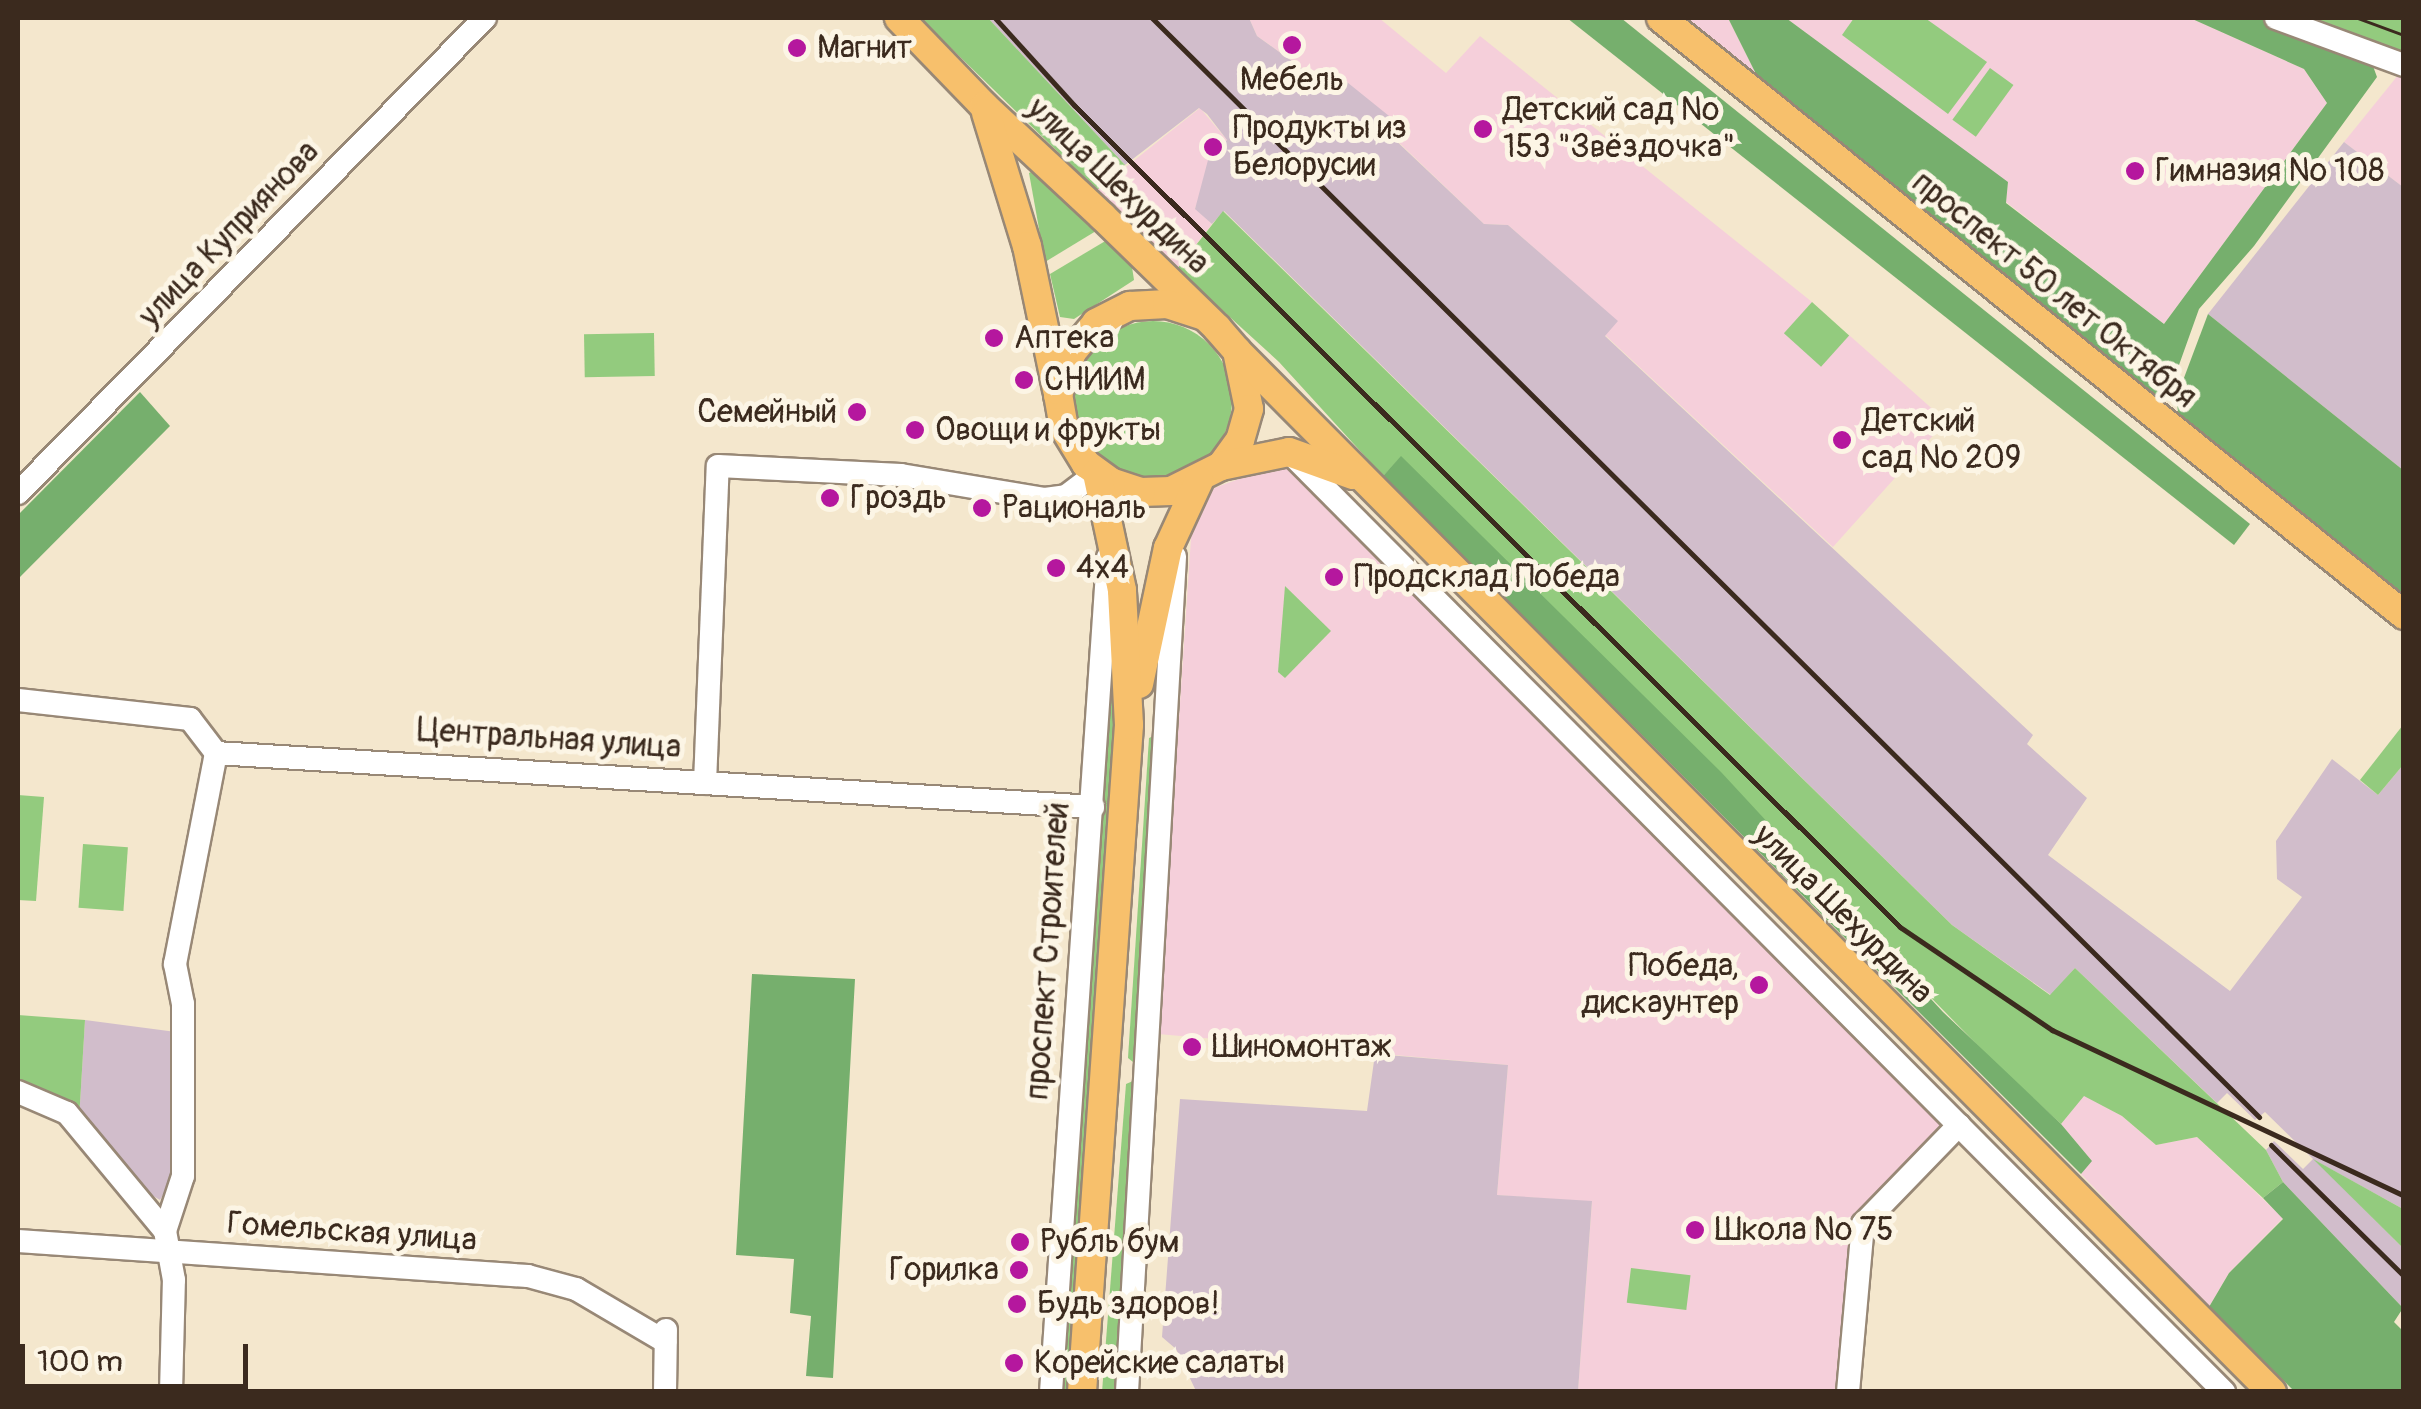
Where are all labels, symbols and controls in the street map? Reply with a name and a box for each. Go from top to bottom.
place label: Магнит [817,29,912,67]
marker: Мебель [1281,34,1303,56]
marker: Магнит [786,37,808,59]
place label: Мебель [1240,61,1344,99]
street label: улица Шехурдина [1019,90,1217,282]
place label: Детский сад № 153 "Звёздочка" [1503,92,1735,167]
place label: Продукты из Белорусии [1233,110,1407,185]
marker: Детский сад № 153 "Звёздочка" [1472,118,1494,140]
street label: улица Куприянова [131,133,327,335]
marker: Продукты из Белорусии [1202,136,1224,158]
place label: Гимназия № 108 [2155,152,2384,190]
marker: Гимназия № 108 [2124,160,2146,182]
street label: проспект 50 лет Октября [1904,164,2204,416]
place label: Аптека [1014,319,1114,357]
marker: Аптека [983,327,1005,349]
place label: СНИИМ [1044,361,1145,399]
marker: СНИИМ [1013,369,1035,391]
place label: Семейный [697,393,837,431]
marker: Семейный [846,401,868,423]
place label: Детский сад № 209 [1862,403,2021,478]
place label: Овощи и фрукты [935,411,1161,449]
marker: Овощи и фрукты [904,419,926,441]
marker: Детский сад № 209 [1831,429,1853,451]
place label: Гроздь [850,479,947,517]
marker: Гроздь [819,487,841,509]
place label: Рациональ [1002,489,1147,527]
marker: Рациональ [971,497,993,519]
place label: 4x4 [1076,549,1129,587]
marker: 4x4 [1045,557,1067,579]
place label: Продсклад Победа [1354,558,1620,596]
marker: Продсклад Победа [1323,566,1345,588]
street label: Центральная улица [416,711,682,767]
street label: проспект Строителей [1018,801,1078,1101]
street label: улица Шехурдина [1745,816,1941,1012]
place label: Победа, дискаунтер [1581,948,1739,1023]
marker: Победа, дискаунтер [1748,974,1770,996]
place label: Шиномонтаж [1212,1028,1391,1066]
marker: Шиномонтаж [1181,1036,1203,1058]
street label: Гомельская улица [226,1204,478,1260]
place label: Школа № 75 [1715,1211,1894,1249]
marker: Школа № 75 [1684,1219,1706,1241]
place label: Рубль бум [1040,1223,1180,1261]
marker: Рубль бум [1009,1231,1031,1253]
place label: Горилка [889,1251,999,1289]
marker: Горилка [1008,1259,1030,1281]
place label: Будь здоров! [1037,1285,1220,1323]
marker: Будь здоров! [1006,1293,1028,1315]
scale bar [25,1324,252,1386]
text: 100 m [37,1343,123,1380]
place label: Корейские салаты [1034,1344,1285,1382]
marker: Корейские салаты [1003,1352,1025,1374]

